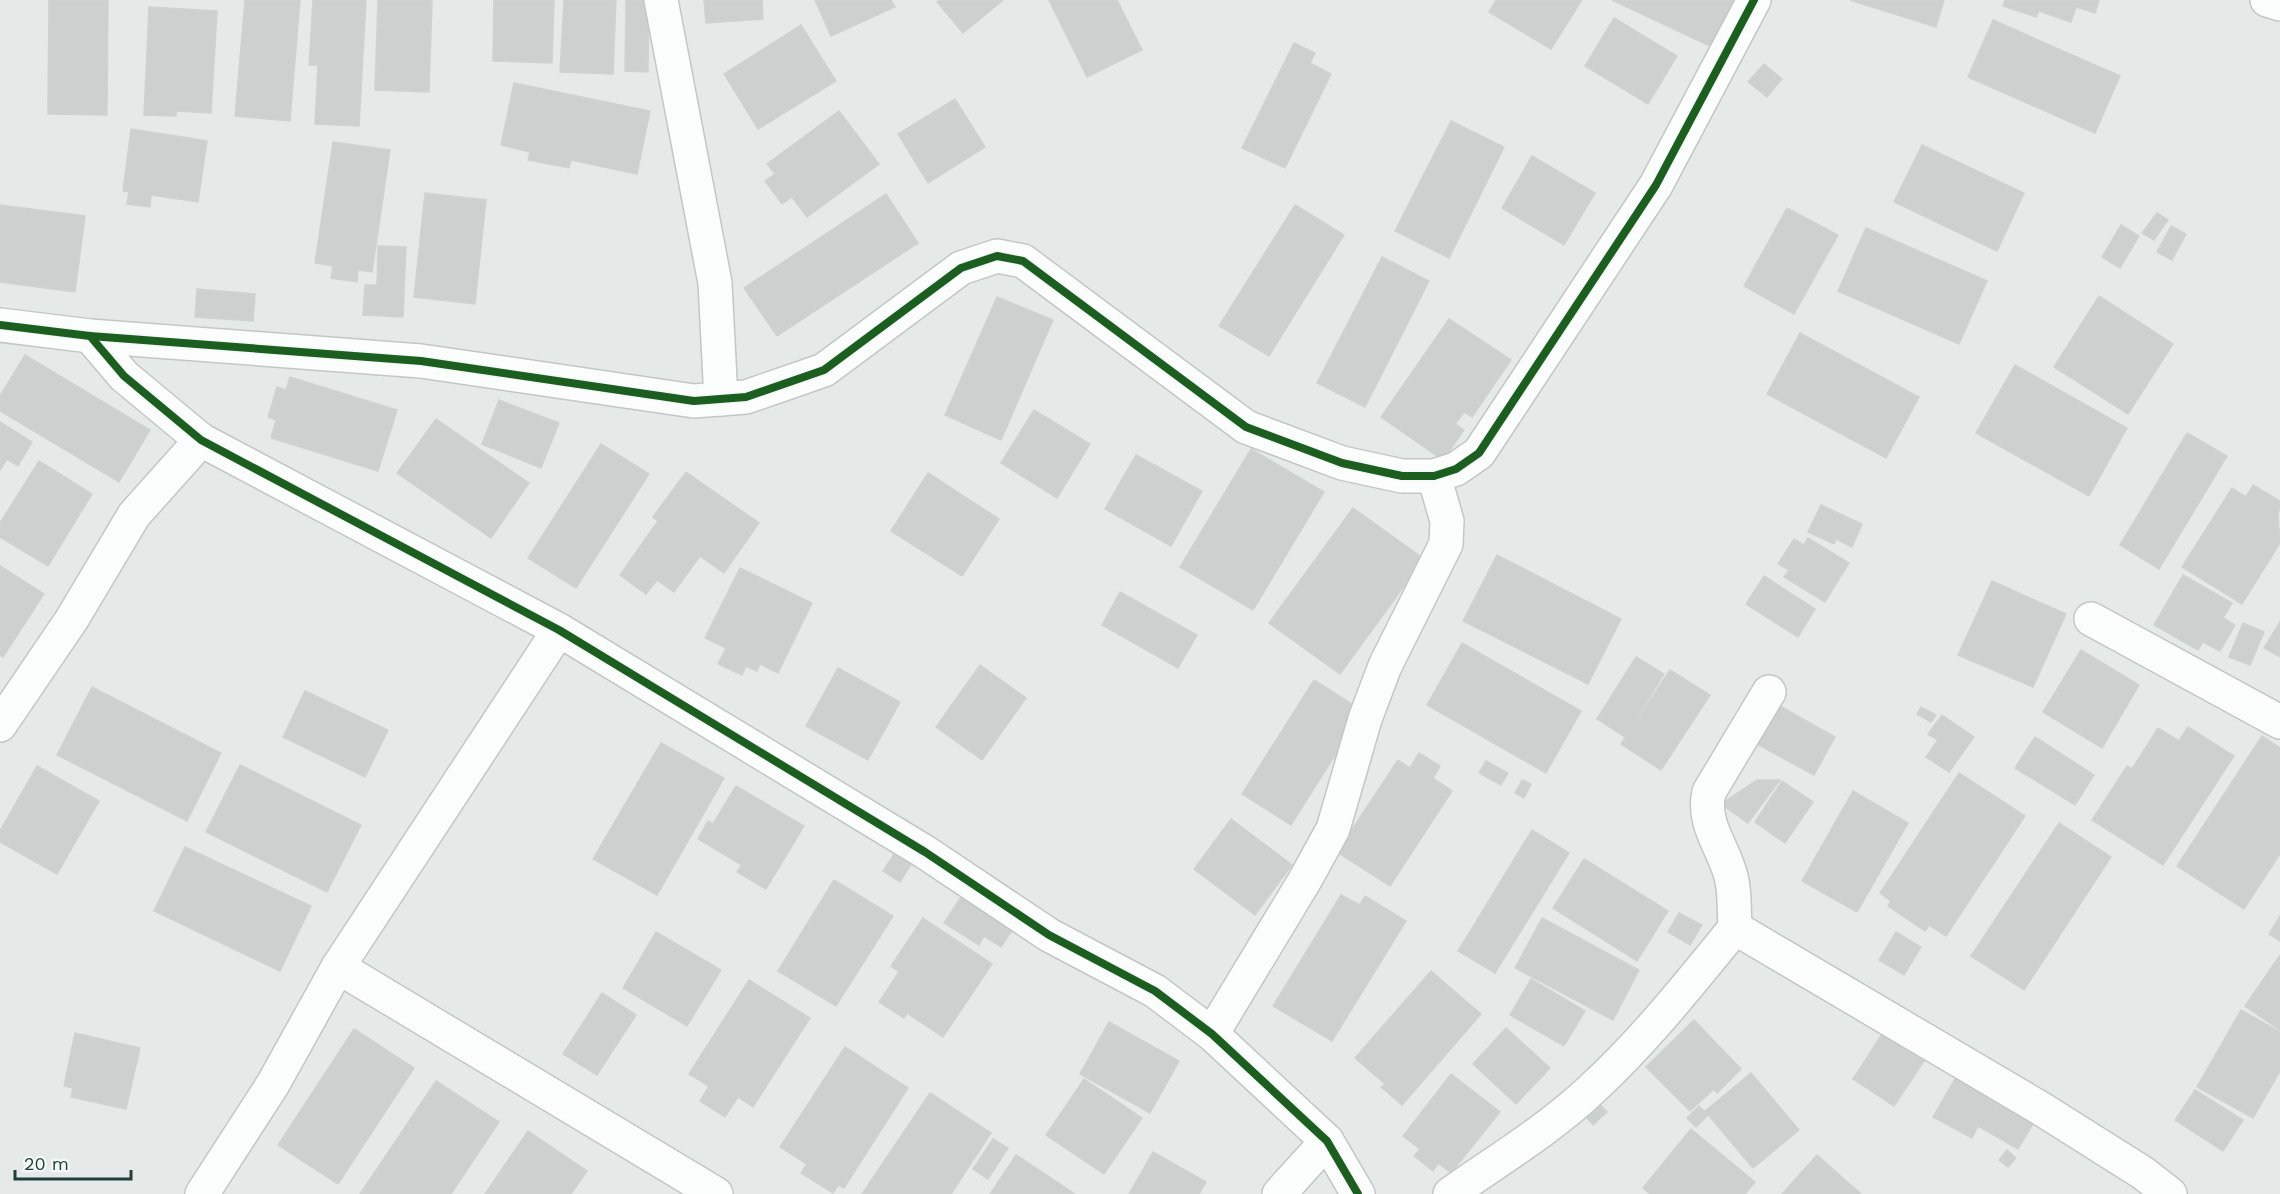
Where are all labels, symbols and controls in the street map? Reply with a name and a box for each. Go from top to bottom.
scale bar [15,1143,130,1181]
text: 20 m [24,1153,69,1174]

